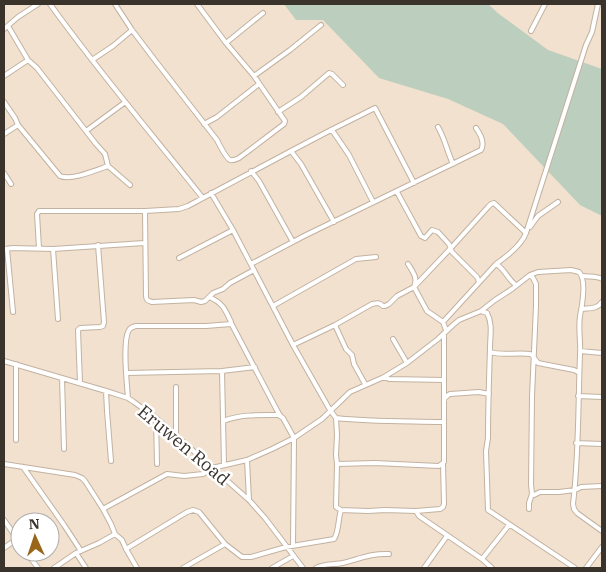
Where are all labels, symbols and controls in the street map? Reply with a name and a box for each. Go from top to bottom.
street label: Eruwen Road [133,400,235,490]
north arrow [10,512,60,562]
text: N [28,515,40,533]

